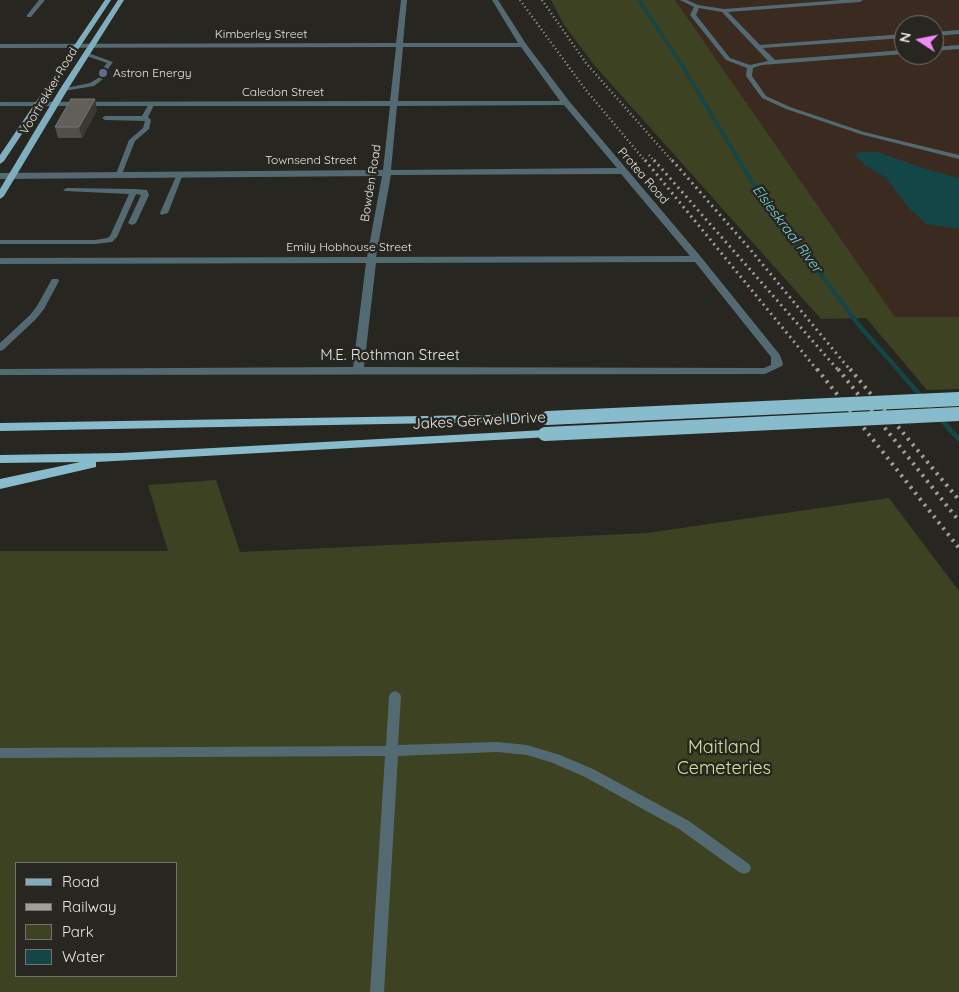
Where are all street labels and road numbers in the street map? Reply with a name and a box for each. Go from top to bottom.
street label: Kimberley Street [215,27,307,41]
street label: Voortrekker Road [17,45,81,137]
street label: Caledon Street [242,85,324,99]
street label: Bowden Road [358,143,384,223]
street label: Protea Road [615,145,671,207]
street label: Townsend Street [265,153,357,167]
street label: Emily Hobhouse Street [286,240,412,254]
street label: M.E. Rothman Street [320,346,460,364]
street label: Jakes Gerwel Drive [412,409,546,433]

